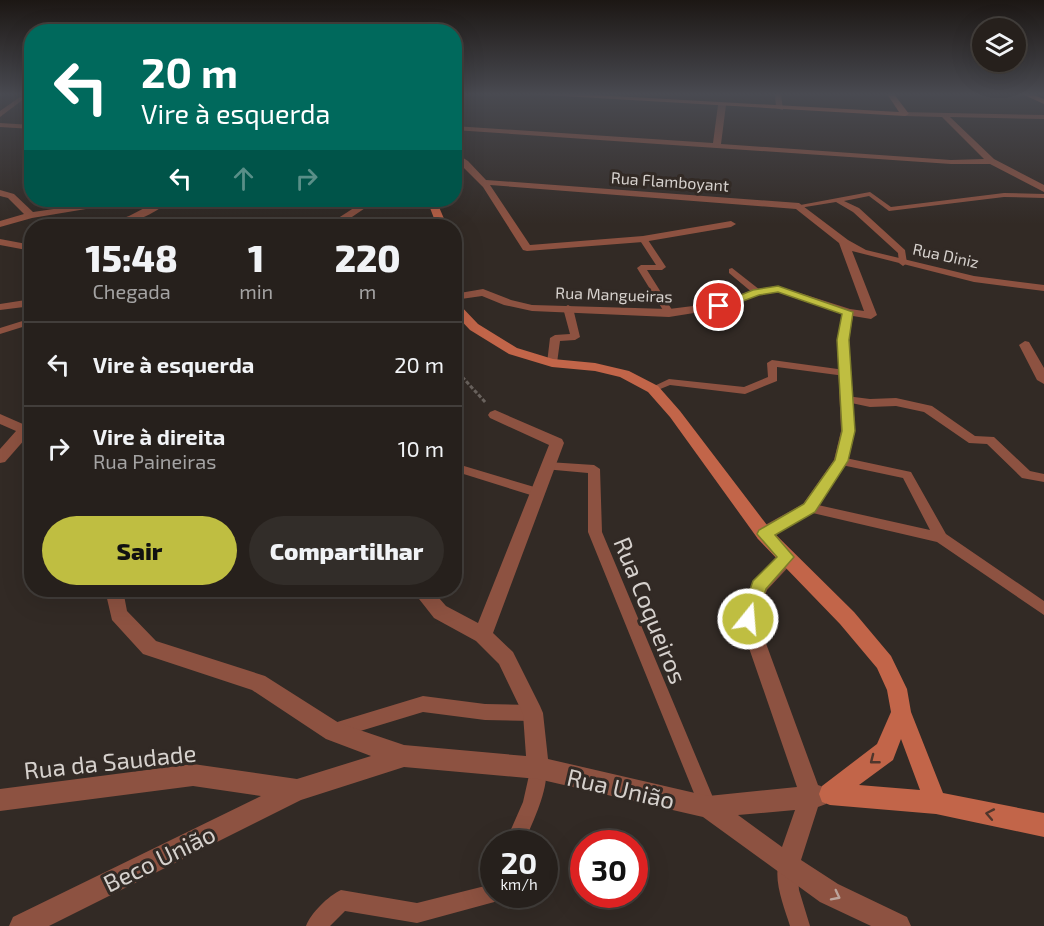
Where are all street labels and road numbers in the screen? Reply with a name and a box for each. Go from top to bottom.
street label: Rua Flamboyant [610,167,730,195]
street label: Rua Diniz [911,239,981,271]
street label: Rua Mangueiras [555,282,673,306]
street label: Rua Coqueiros [608,532,694,688]
street label: Rua da Saudade [22,738,198,784]
street label: Rua União [564,762,678,814]
street label: Beco União [98,818,220,898]

